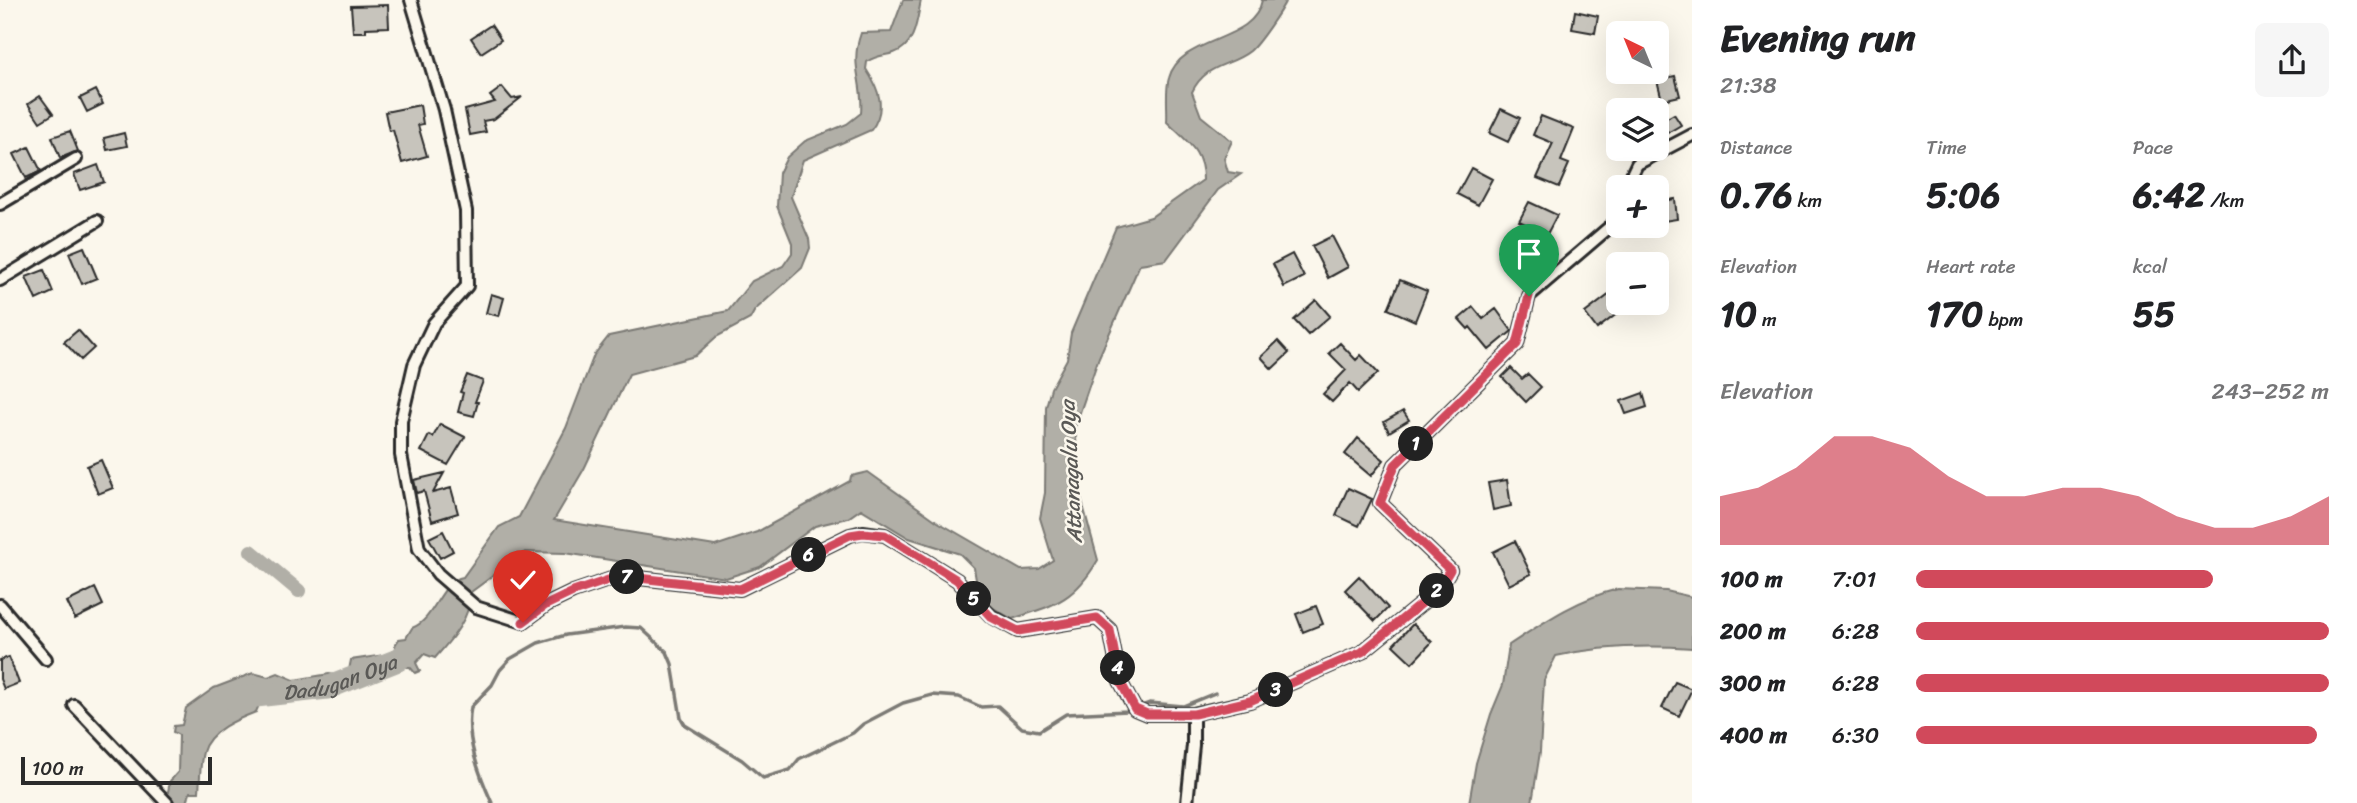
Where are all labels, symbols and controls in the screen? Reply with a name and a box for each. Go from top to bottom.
text: Evening run [1720,5,1916,72]
north arrow [1606,21,1670,84]
map controls [1606,21,1669,315]
button: share [2255,23,2329,97]
text: 21:38 [1720,65,1777,106]
button: layers [1606,98,1669,161]
text: Distance [1720,131,1792,164]
text: Time [1926,131,1967,164]
text: Pace [2133,131,2173,164]
text: 0.76 [1720,164,1793,226]
text: 5:06 [1926,164,2000,226]
text: 6:42 [2133,164,2205,226]
button: + [1606,175,1669,238]
text: km [1793,184,1822,217]
text: /km [2205,184,2244,217]
pin [1499,224,1559,296]
icon: arrive [1510,235,1548,273]
text: Elevation [1720,250,1797,283]
text: Heart rate [1926,250,2016,283]
text: kcal [2133,250,2167,283]
button: − [1606,252,1669,315]
text: 10 [1720,283,1757,345]
text: 170 [1926,283,1983,345]
text: 55 [2133,283,2175,345]
text: m [1757,303,1777,336]
text: bpm [1983,303,2023,336]
text: Elevation [1720,371,1813,412]
text: 243–252 m [2211,371,2329,412]
water label: Attanagalu Oya [1048,397,1094,545]
pin: 1 [1398,426,1434,462]
text: 1 [1411,427,1420,460]
pin: 6 [792,538,826,572]
text: 6 [803,538,814,571]
pin [493,550,553,622]
text: 100 m [1720,559,1783,600]
text: 7:01 [1832,559,1876,600]
pin: 7 [610,560,644,594]
text: 7 [621,560,632,593]
icon: check [504,561,542,599]
pin: 2 [1420,574,1454,608]
text: 2 [1431,574,1442,607]
pin: 5 [956,582,992,616]
text: 5 [968,582,979,615]
text: 200 m [1720,611,1786,652]
text: 6:28 [1832,611,1879,652]
water label: Dadugan Oya [281,643,404,712]
pin: 4 [1100,650,1136,686]
text: 4 [1112,651,1123,684]
text: 300 m [1720,663,1785,704]
text: 6:28 [1832,663,1879,704]
pin: 3 [1258,672,1294,708]
text: 3 [1270,673,1281,706]
text: 400 m [1720,715,1787,756]
text: 6:30 [1832,715,1879,756]
text: 100 m [32,752,84,785]
scale bar [21,754,212,786]

